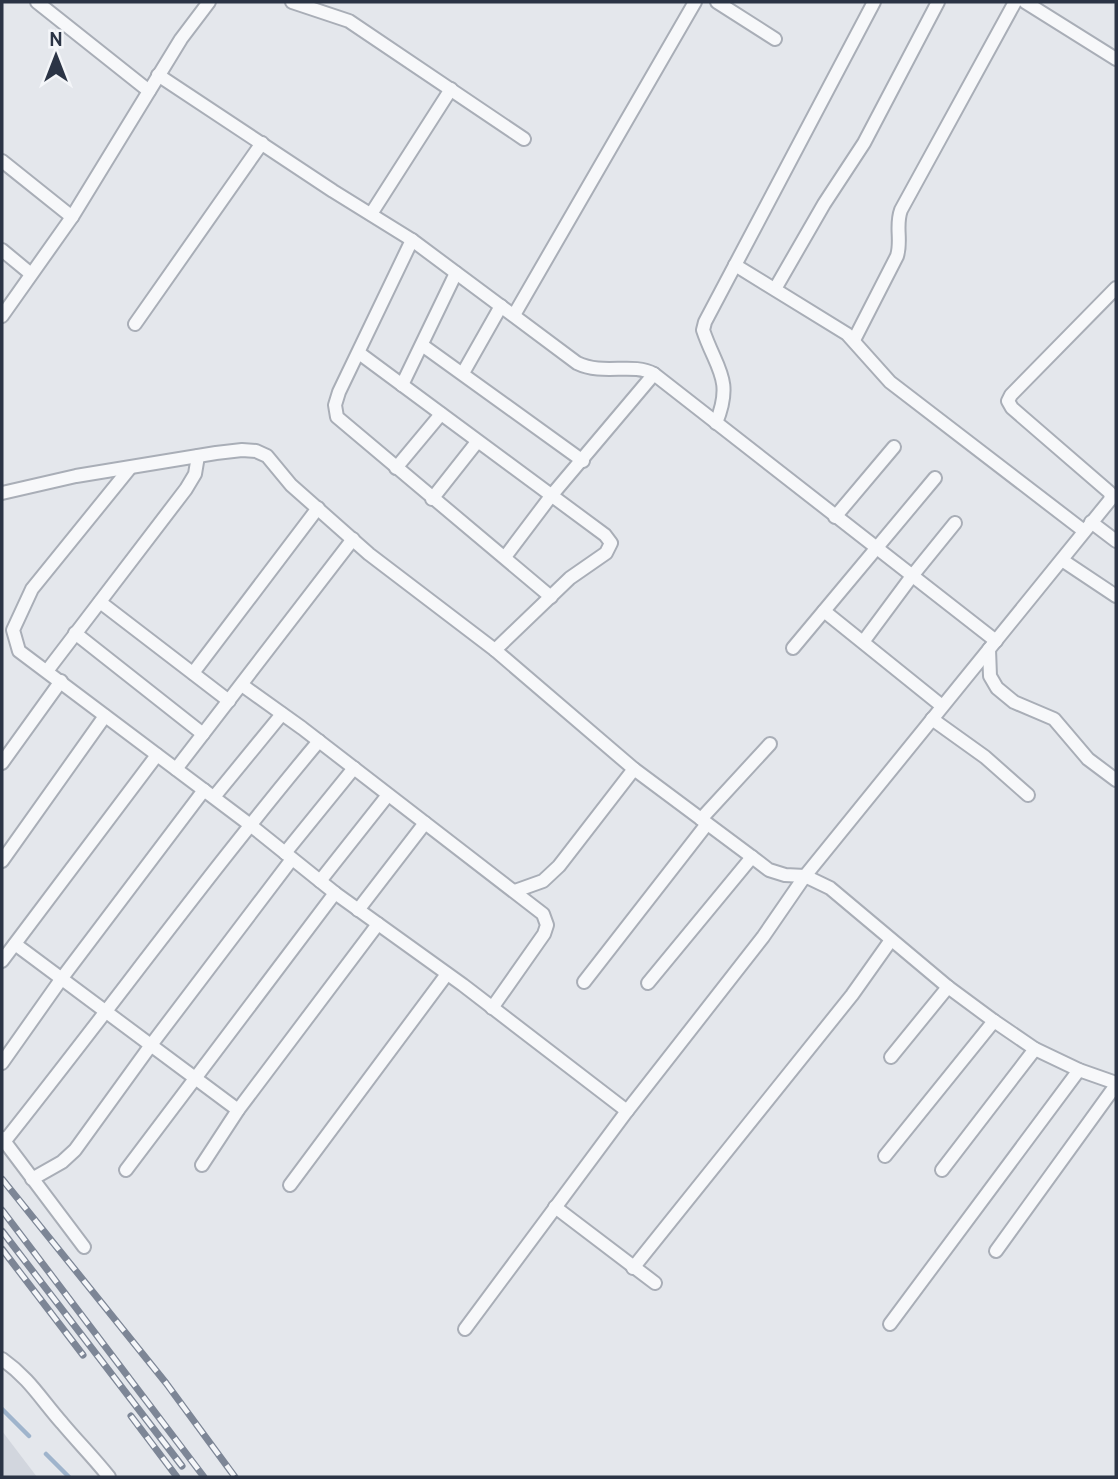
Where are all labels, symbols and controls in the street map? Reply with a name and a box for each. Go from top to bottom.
north arrow [21,21,91,91]
text: N [49,28,63,51]

